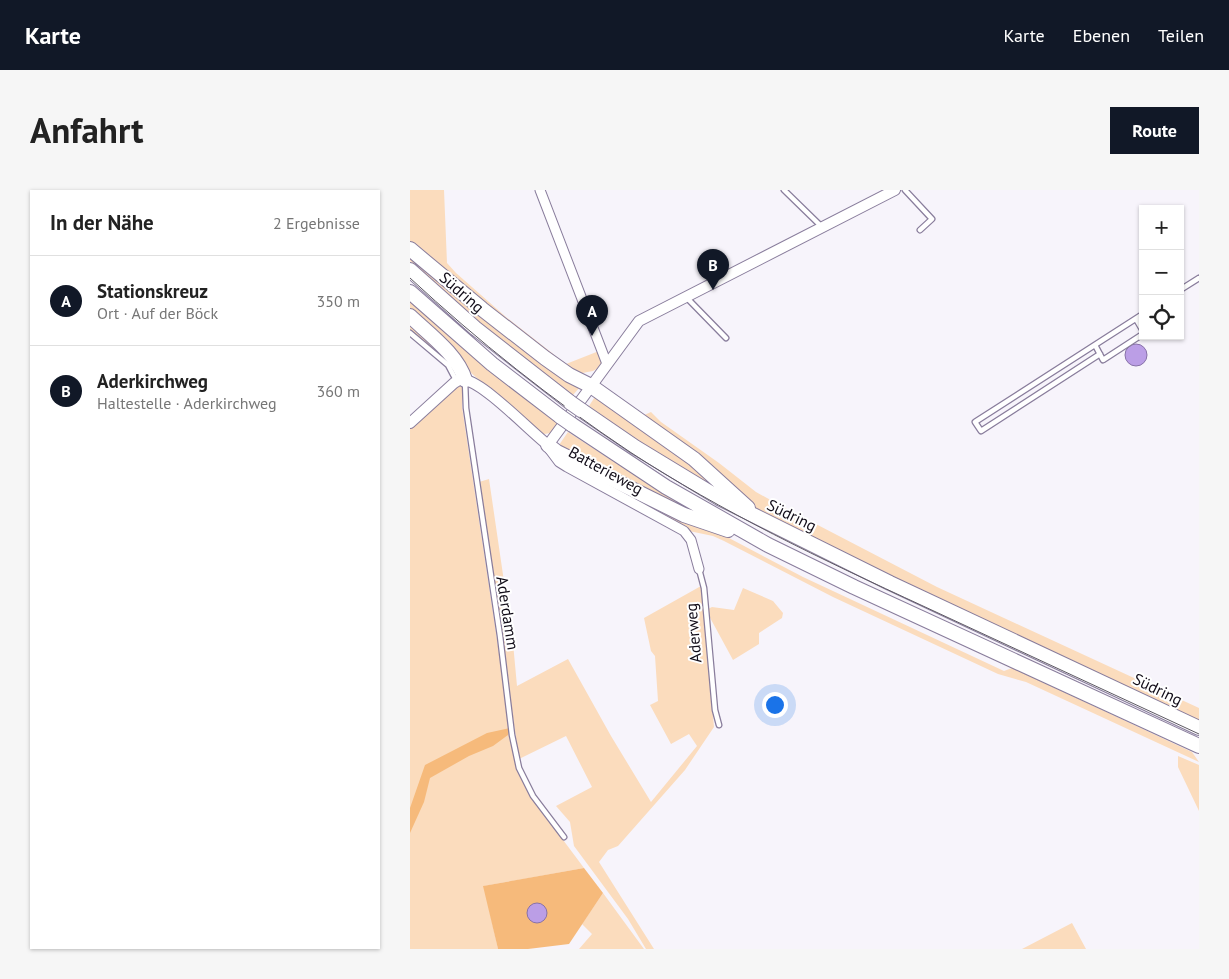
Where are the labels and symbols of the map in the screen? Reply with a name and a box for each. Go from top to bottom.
pin: B [697,249,729,290]
street label: Südring [436,267,488,317]
pin: A [576,295,608,336]
street label: Batterieweg [565,441,647,499]
street label: Südring [764,494,820,536]
street label: Aderdamm [492,575,524,651]
street label: Aderweg [680,602,706,664]
street label: Südring [1130,668,1186,710]
your location [762,692,788,718]

